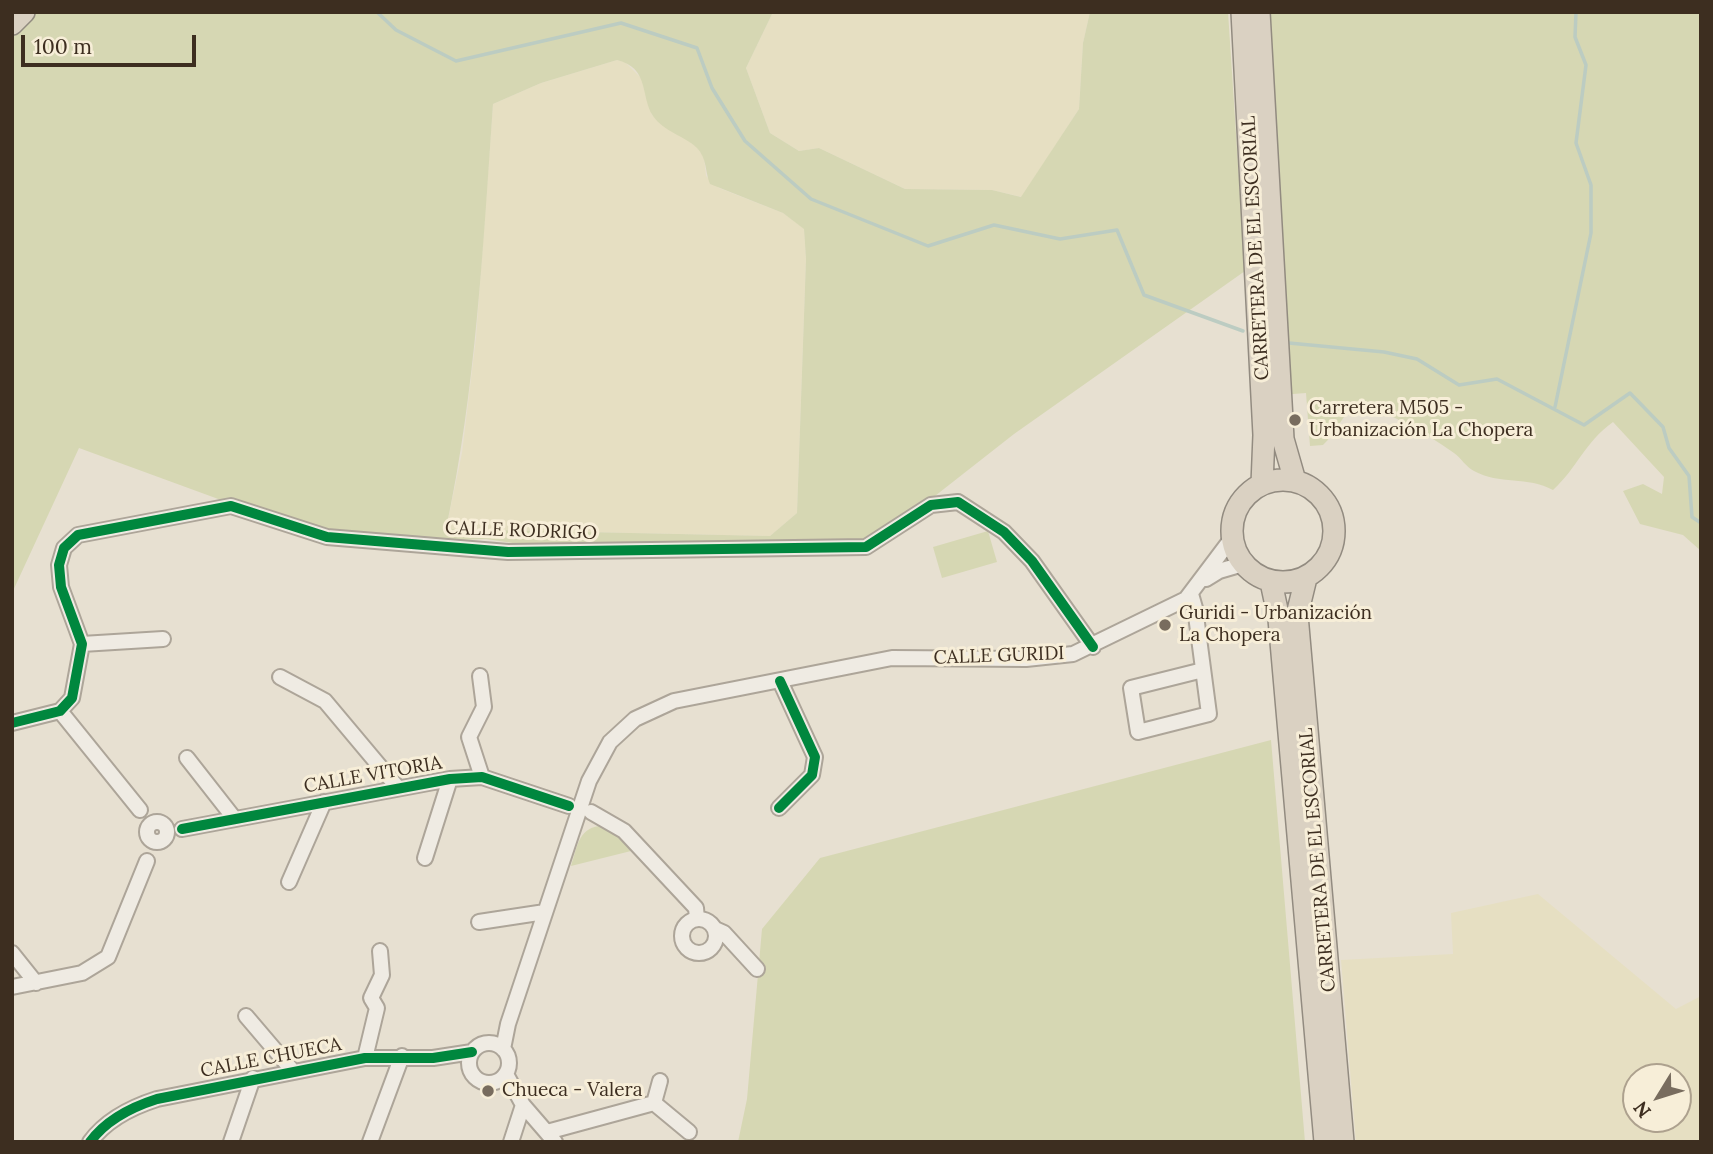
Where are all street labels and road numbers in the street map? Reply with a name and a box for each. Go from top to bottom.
street label: CARRETERA DE EL ESCORIAL [1238,115,1274,381]
street label: CALLE RODRIGO [445,517,597,545]
street label: CALLE GURIDI [933,642,1065,670]
street label: CARRETERA DE EL ESCORIAL [1295,727,1341,993]
street label: CALLE VITORIA [302,752,444,798]
street label: CALLE CHUECA [199,1033,343,1083]

